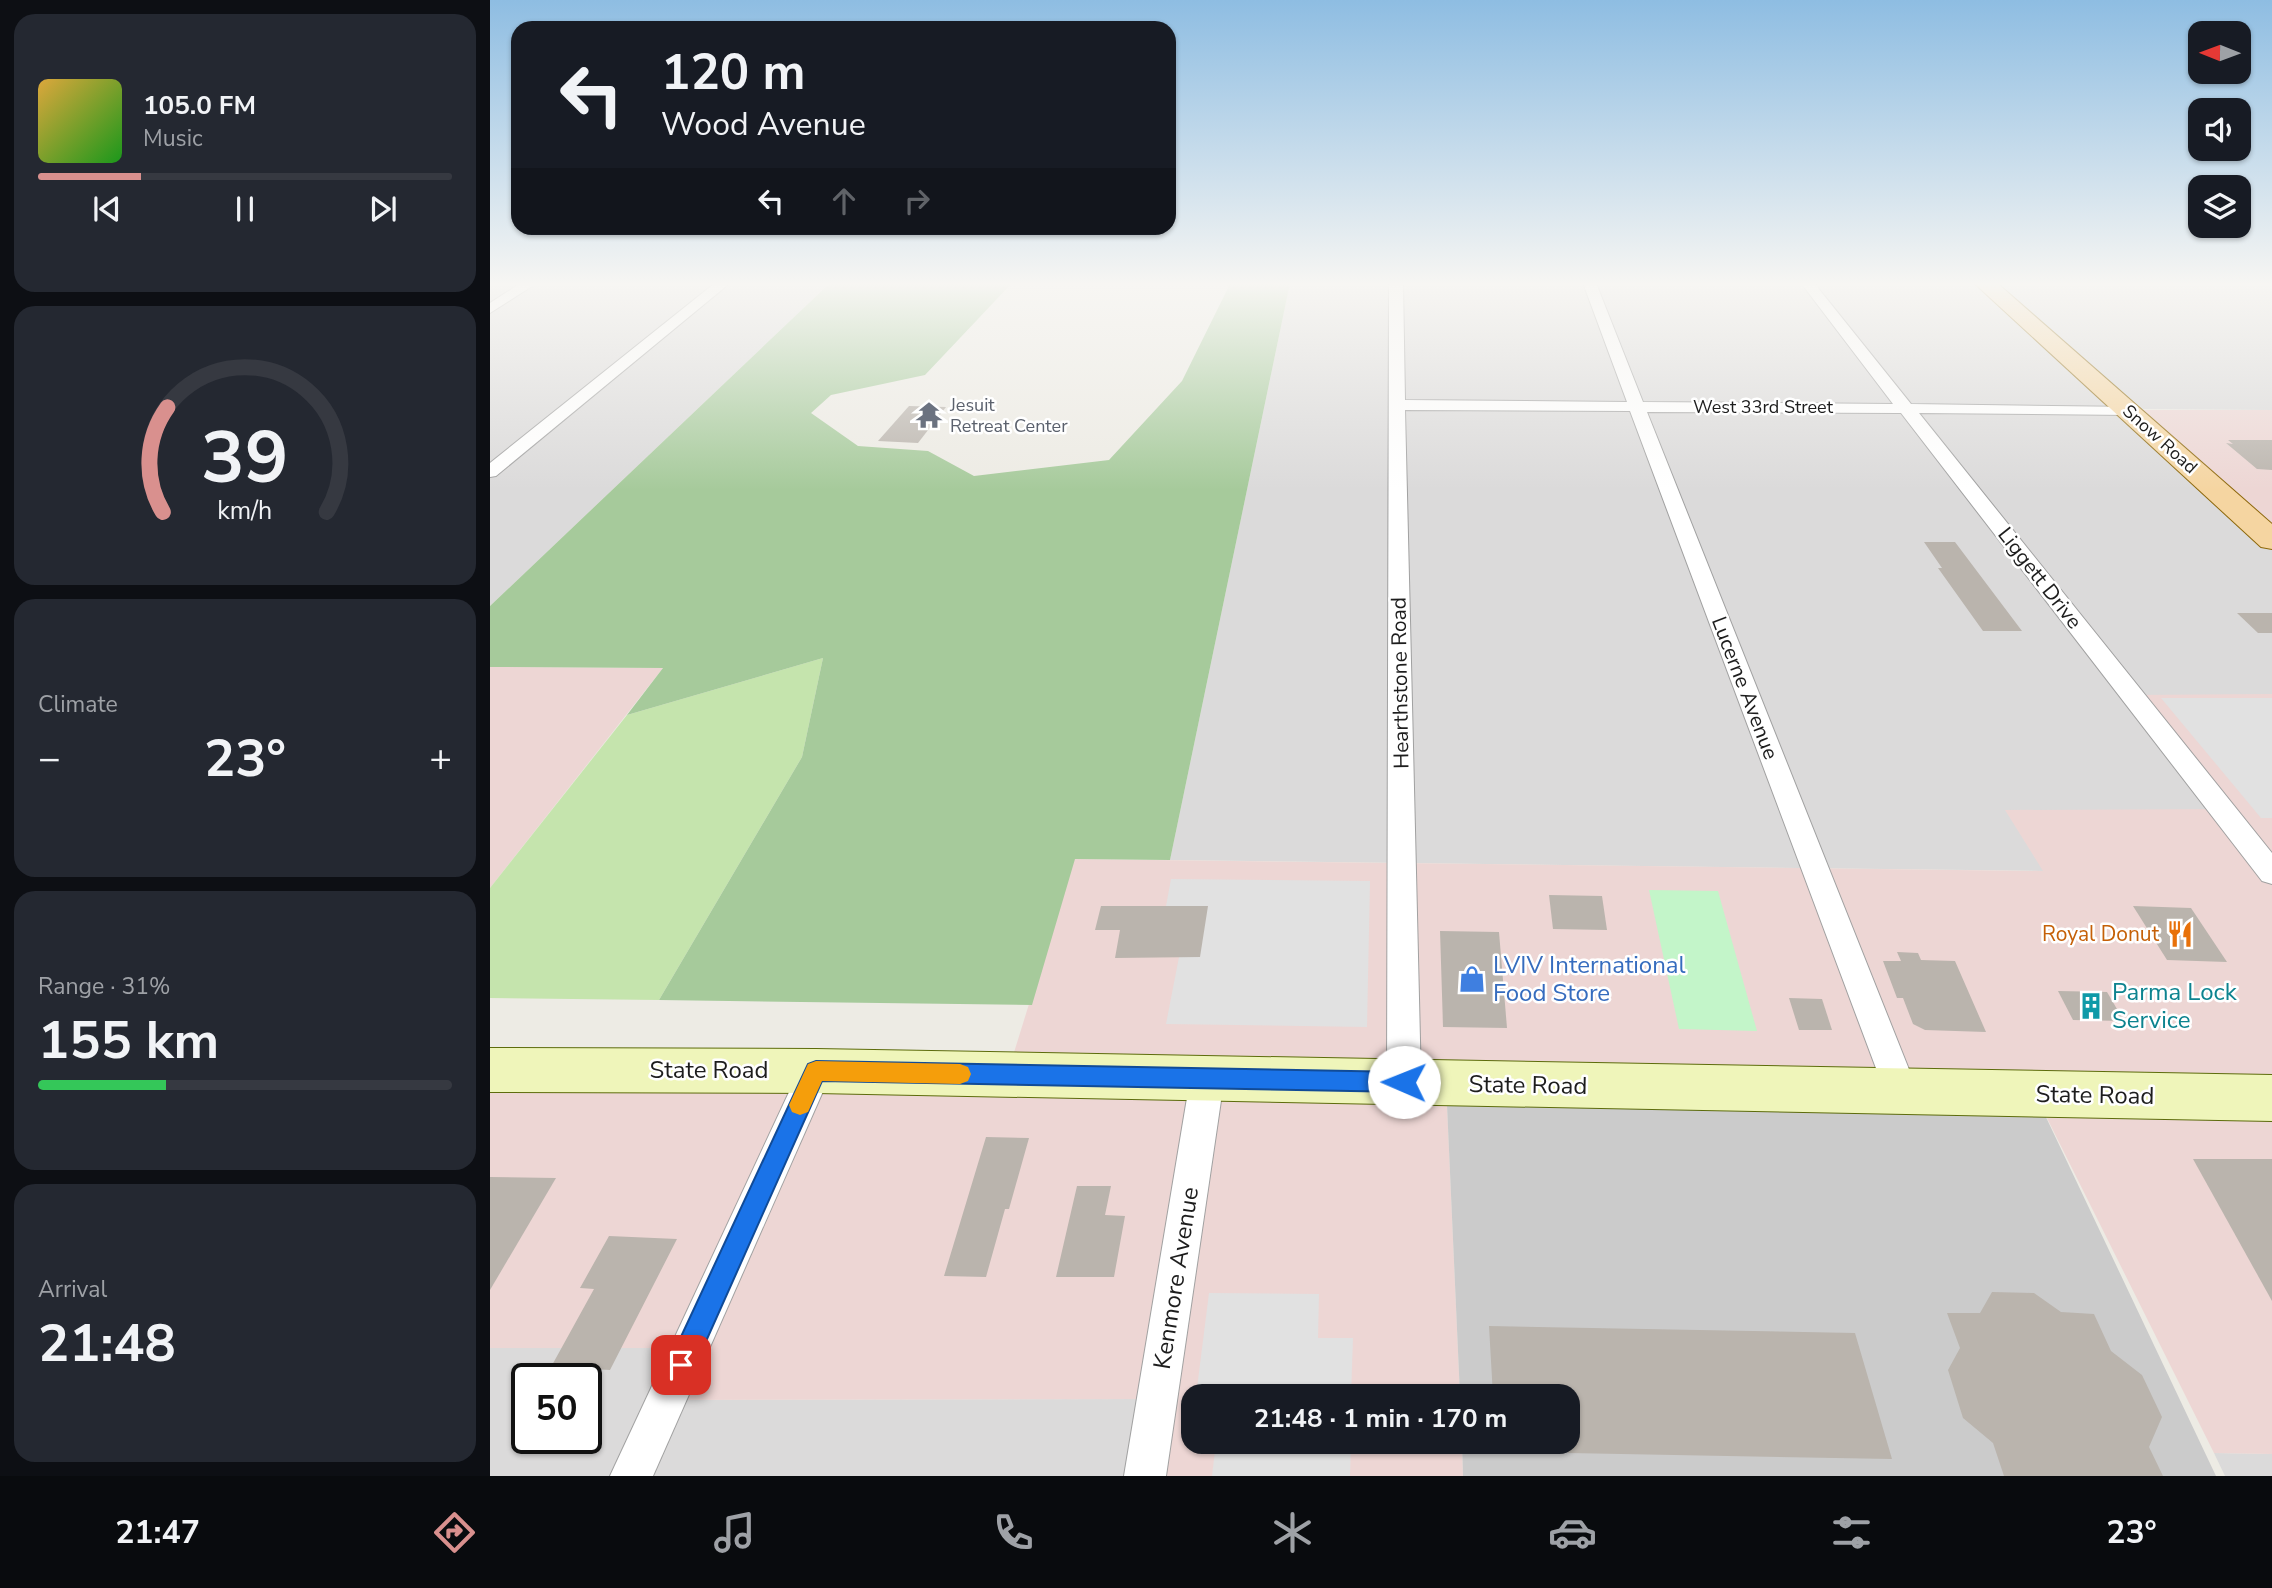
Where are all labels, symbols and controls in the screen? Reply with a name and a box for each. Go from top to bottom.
north arrow [2188,21,2250,84]
map controls [2188,21,2251,238]
text: 120 m [661,39,805,106]
icon: left [546,49,637,140]
text: 105.0 FM [143,88,256,123]
button: sound [2188,98,2251,161]
text: Wood Avenue [661,103,866,146]
text: Music [143,123,203,154]
button: layers [2188,175,2251,238]
icon: left [752,182,790,220]
icon: ahead [825,182,863,220]
icon: right [898,182,936,220]
icon: previous [88,190,126,228]
icon: pause [226,190,264,228]
icon: next [364,190,402,228]
place label: Jesuit Retreat Center [949,393,1068,438]
street label: West 33rd Street [1693,395,1834,419]
street label: Snow Road [2117,399,2203,479]
temple icon: Jesuit Retreat Center [914,400,944,430]
text: 39 [201,408,289,508]
text: km/h [217,493,273,527]
street label: Liggett Drive [1992,521,2088,635]
street label: Hearthstone Road [1385,597,1415,769]
street label: Lucerne Avenue [1705,612,1785,764]
text: Climate [38,689,118,720]
text: 23° [204,723,286,794]
text: − [38,733,61,784]
text: + [429,733,452,784]
restaurant icon: Royal Donut [2165,919,2195,949]
place label: Royal Donut [2042,920,2160,948]
place label: LVIV International Food Store [1493,949,1686,1009]
shop icon: LVIV International Food Store [1457,964,1487,994]
text: Range · 31% [38,971,170,1002]
place label: Parma Lock Service [2112,976,2238,1036]
building icon: Parma Lock Service [2076,991,2106,1021]
text: 155 km [38,1005,219,1076]
position arrow [1367,1045,1441,1119]
street label: State Road [650,1054,768,1086]
street label: State Road [1468,1068,1588,1102]
street label: State Road [2035,1078,2155,1112]
street label: Kenmore Avenue [1146,1185,1206,1371]
text: Arrival [38,1274,107,1305]
text: 21:48 [38,1308,176,1379]
pin [651,1335,711,1395]
icon: arrive [662,1346,700,1384]
speed limit sign: 50 [511,1363,602,1454]
text: 21:48 · 1 min · 170 m [1254,1401,1507,1436]
icon: directions [430,1508,479,1557]
icon: music [710,1508,759,1557]
icon: phone [989,1508,1038,1557]
icon: climate [1268,1508,1317,1557]
icon: car [1548,1508,1597,1557]
icon: filters [1827,1508,1876,1557]
text: 21:47 [115,1511,200,1554]
text: 23° [2106,1511,2157,1554]

